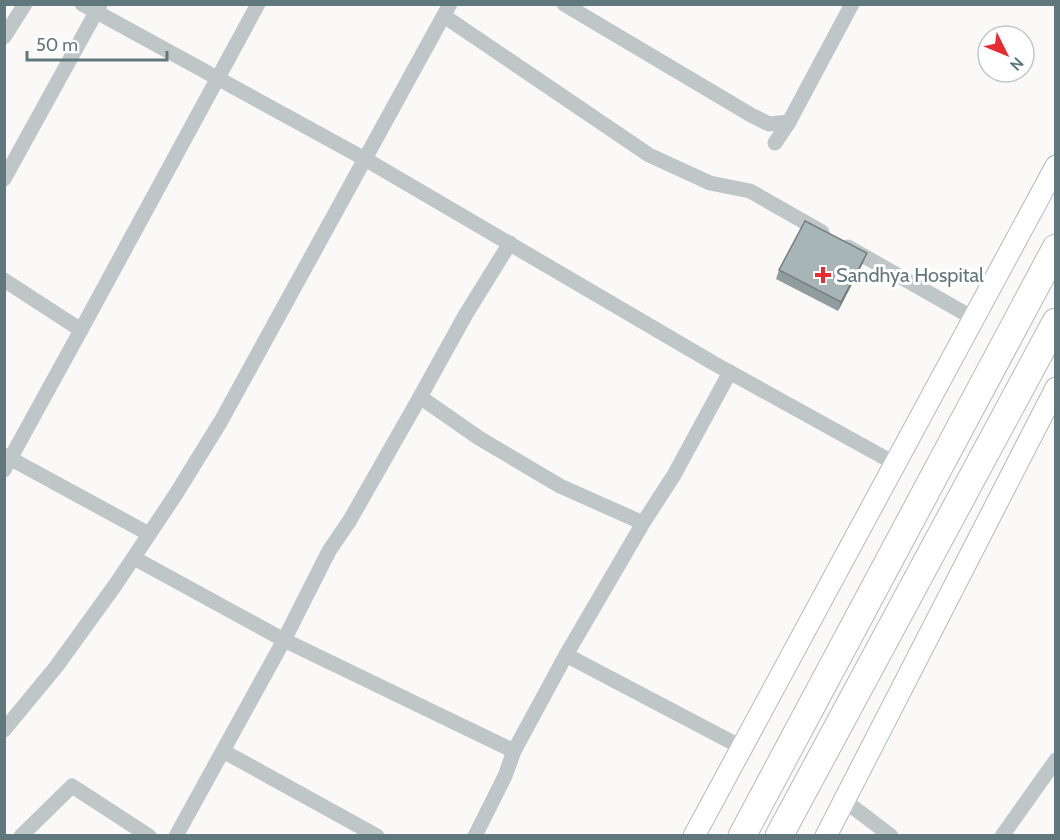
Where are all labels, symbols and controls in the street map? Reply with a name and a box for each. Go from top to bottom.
scale bar [27,24,166,62]
north arrow [976,24,1036,84]
text: 50 m [36,34,78,56]
text: N [1006,53,1027,75]
place label: Sandhya Hospital [836,263,984,287]
marker: Sandhya Hospital [814,266,832,284]

